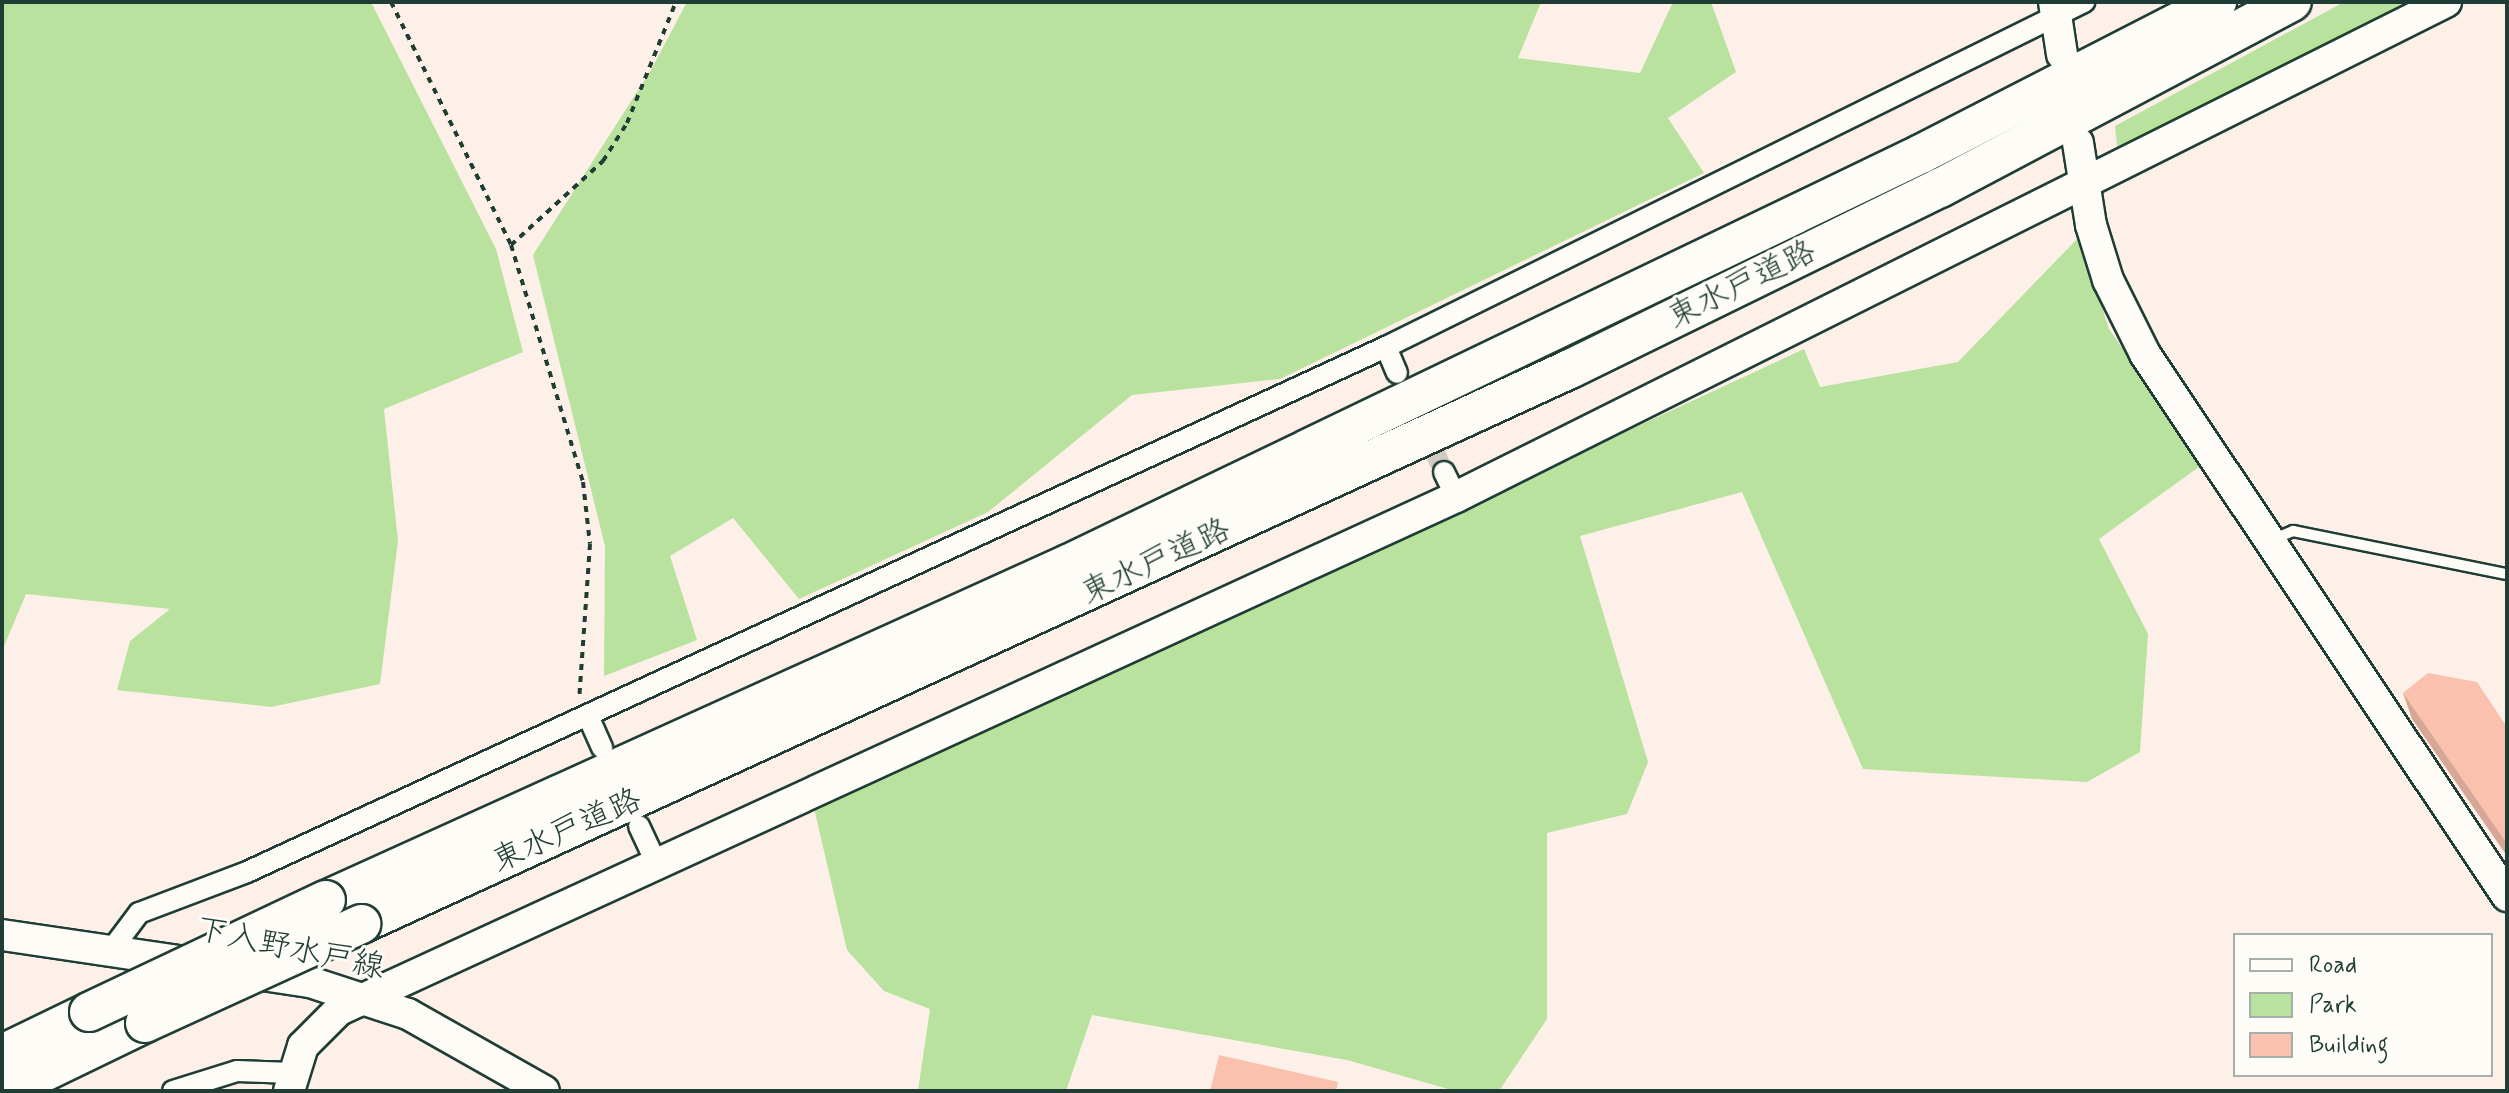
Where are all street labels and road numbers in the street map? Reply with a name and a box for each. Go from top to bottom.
street label: 東水戸道路 [1662,233,1822,337]
street label: 東水戸道路 [1075,511,1237,613]
street label: 東水戸道路 [486,781,648,881]
street label: 下入野水戸線 [192,910,388,988]

